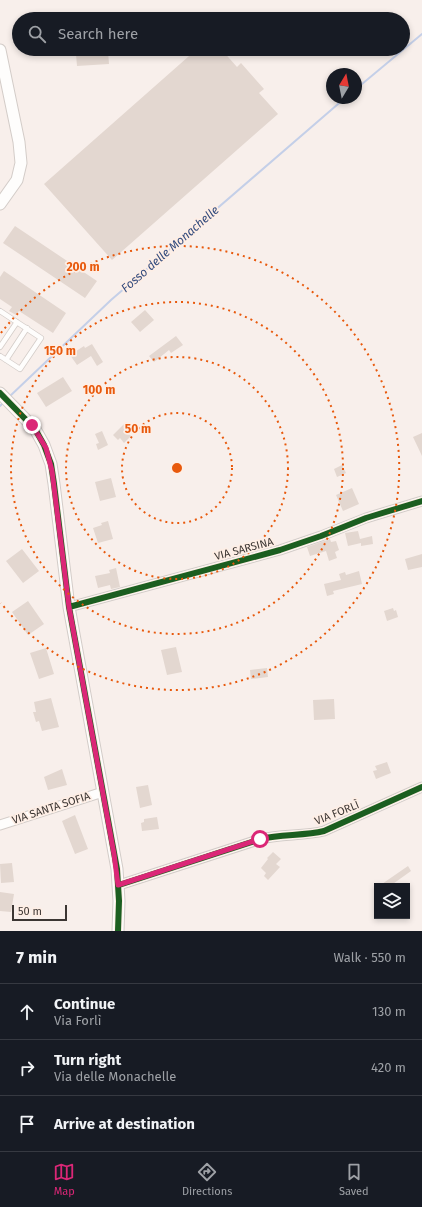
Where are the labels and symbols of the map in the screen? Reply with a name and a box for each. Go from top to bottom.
north arrow [326,68,362,104]
water label: Fosso delle Monachelle [118,203,222,295]
text: 200 m [66,260,100,274]
text: 150 m [44,344,76,358]
text: 100 m [83,383,115,397]
route end [23,416,41,434]
text: 50 m [125,422,151,436]
centre of rings [170,461,184,475]
street label: VIA SARSINA [213,535,276,563]
street label: VIA SANTA SOFIA [10,789,92,827]
street label: VIA FORLÌ [312,797,361,828]
route start [251,830,269,848]
scale bar [12,903,67,922]

